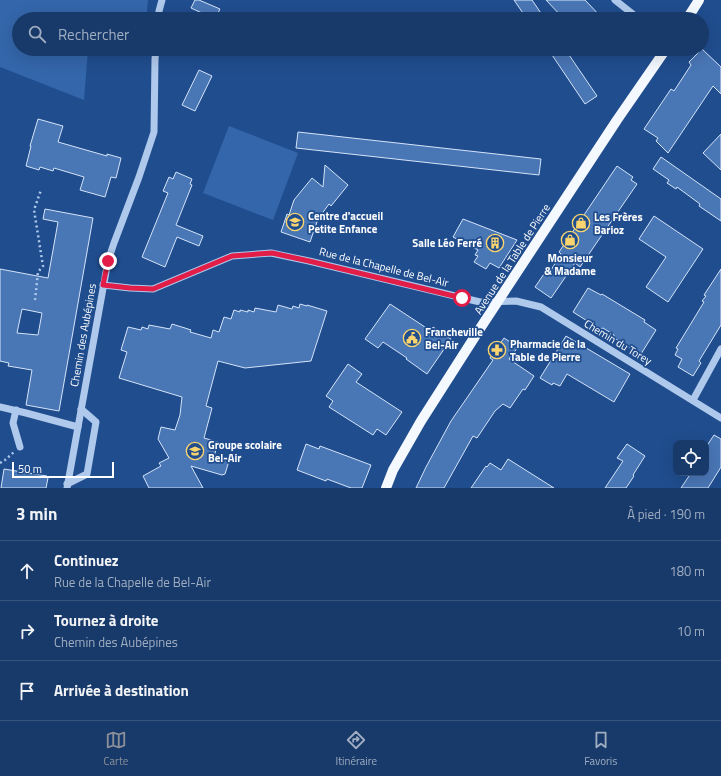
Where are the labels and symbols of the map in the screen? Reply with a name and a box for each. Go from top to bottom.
street label: Avenue de la Table de Pierre [470,200,554,317]
place label: Centre d'accueil Petite Enfance [308,208,383,237]
place label: Les Frères Barioz [594,209,643,238]
school or university icon: Centre d'accueil Petite Enfance [285,212,305,232]
shop icon: Les Frères Barioz [571,213,591,233]
shop icon: Monsieur & Madame [560,230,580,250]
building icon: Salle Léo Ferré [485,233,505,253]
place label: Salle Léo Ferré [412,235,482,251]
street label: Rue de la Chapelle de Bel-Air [318,243,451,291]
place label: Monsieur & Madame [544,250,596,279]
route end [99,252,117,270]
street label: Chemin des Aubépines [66,282,100,388]
route start [453,289,471,307]
street label: Chemin du Torey [581,315,656,369]
place label: Francheville Bel-Air [425,324,483,353]
public building icon: Francheville Bel-Air [402,328,422,348]
place label: Pharmacie de la Table de Pierre [510,336,586,365]
pharmacy icon: Pharmacie de la Table de Pierre [487,340,507,360]
place label: Groupe scolaire Bel-Air [208,437,282,466]
school or university icon: Groupe scolaire Bel-Air [185,441,205,461]
scale bar [12,460,114,479]

